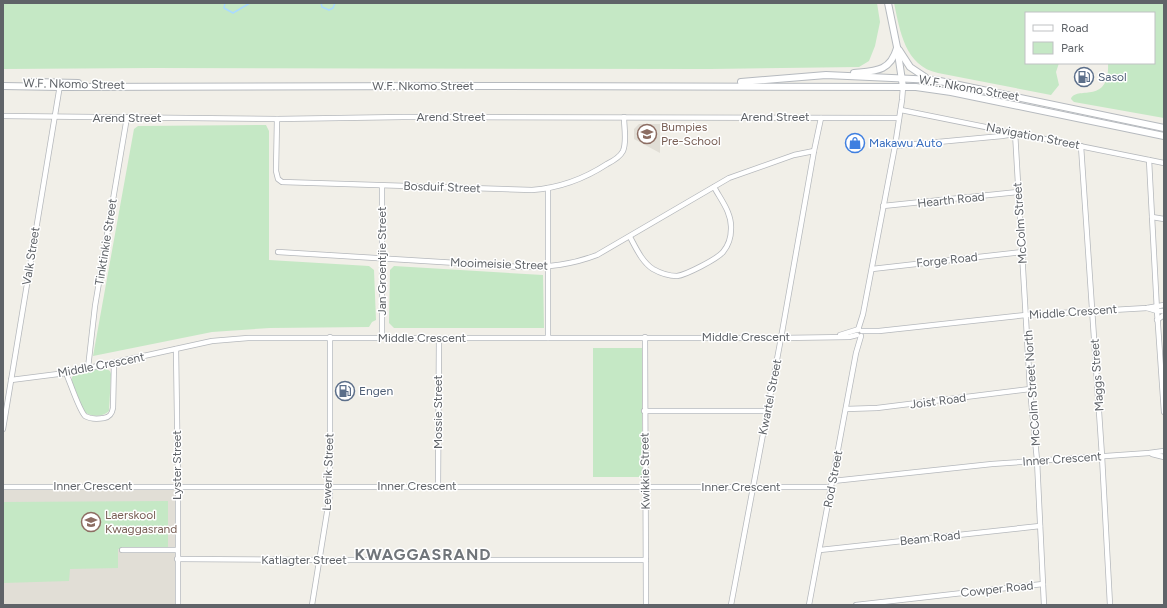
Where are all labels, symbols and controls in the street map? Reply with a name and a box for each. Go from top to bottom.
legend [1025,12,1155,64]
text: Road [1061,21,1089,35]
text: Park [1061,41,1084,55]
fuel station icon: Sasol [1073,66,1095,88]
place label: Sasol [1098,70,1127,84]
street label: W.F. Nkomo Street [918,72,1021,104]
street label: W.F. Nkomo Street [23,76,125,92]
street label: W.F. Nkomo Street [372,79,474,93]
street label: Arend Street [416,110,486,124]
street label: Arend Street [740,110,810,124]
street label: Arend Street [92,111,162,125]
place label: Bumpies Pre-School [661,120,721,148]
street label: Navigation Street [985,120,1081,152]
school or university icon: Bumpies Pre-School [636,123,658,145]
shop icon: Makawu Auto [844,132,866,154]
place label: Makawu Auto [869,136,942,150]
street label: Bosduif Street [403,179,481,195]
street label: McColm Street [1010,181,1030,264]
street label: Hearth Road [917,190,985,210]
street label: Tinktinkie Street [92,197,120,286]
street label: Jan Groentjie Street [375,206,389,316]
street label: Valk Street [19,225,43,286]
street label: Forge Road [916,250,978,270]
street label: Mooimeisie Street [450,255,549,273]
street label: Middle Crescent [1028,302,1118,322]
street label: McColm Street North [1021,329,1043,446]
street label: Middle Crescent [702,330,791,344]
street label: Middle Crescent [378,331,467,345]
street label: Maggs Street [1087,338,1107,412]
street label: Middle Crescent [56,350,146,380]
street label: Kwartel Street [756,357,784,436]
street label: Mossie Street [431,374,445,449]
fuel station icon: Engen [334,380,356,402]
place label: Engen [359,384,393,398]
street label: Joist Road [909,391,967,411]
street label: Lyster Street [170,430,184,500]
street label: Lewerik Street [320,432,336,511]
street label: Kwikkie Street [637,432,653,510]
street label: Rod Street [821,449,845,509]
street label: Inner Crescent [1022,449,1103,469]
street label: Inner Crescent [53,479,133,493]
street label: Inner Crescent [377,479,457,493]
street label: Inner Crescent [701,480,781,494]
place label: Laerskool Kwaggasrand [105,508,177,536]
school or university icon: Laerskool Kwaggasrand [80,511,102,533]
street label: Beam Road [899,528,961,548]
district label: KWAGGASRAND [354,545,492,564]
street label: Katlagter Street [261,553,347,567]
street label: Cowper Road [960,578,1034,600]

